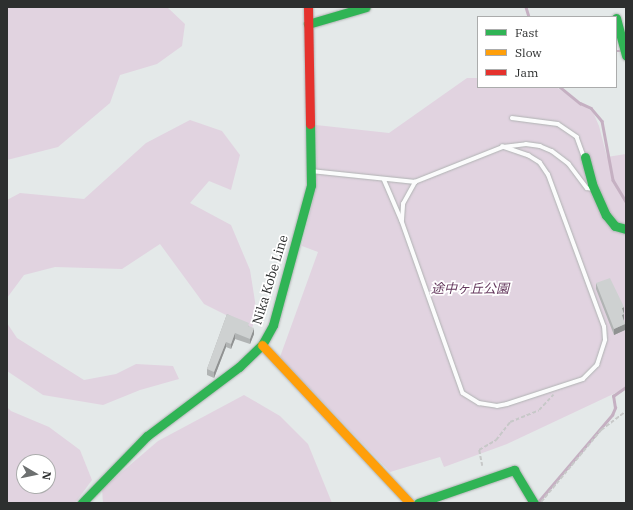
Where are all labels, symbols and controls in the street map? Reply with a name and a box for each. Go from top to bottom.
legend [477,16,617,88]
text: Fast [515,25,539,40]
text: Slow [515,45,542,60]
text: Jam [515,65,538,80]
street label: Nika Kobe Line [250,233,292,327]
park label: 途中ヶ丘公園 [431,281,509,297]
north arrow [16,454,56,494]
text: N [39,470,54,481]

